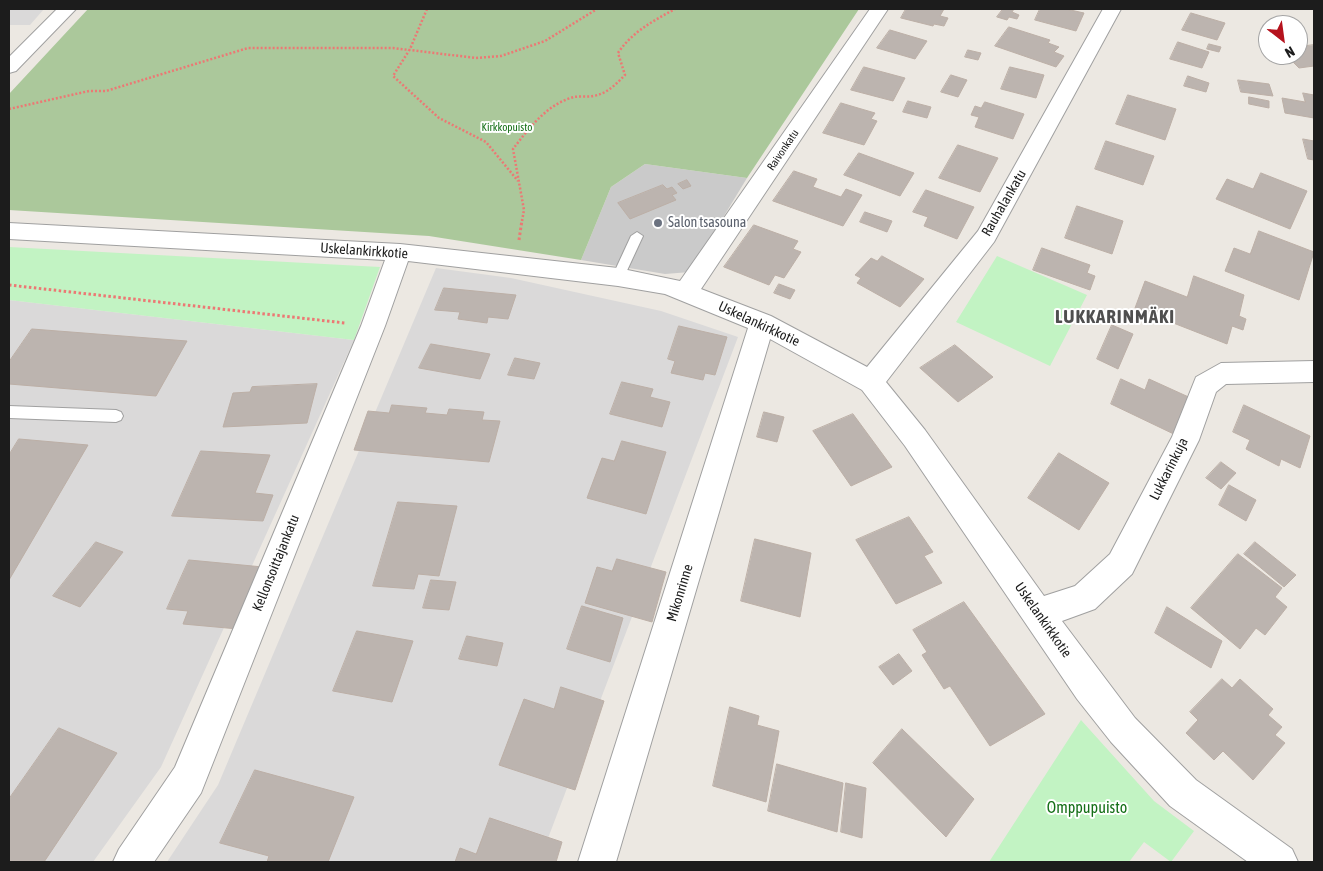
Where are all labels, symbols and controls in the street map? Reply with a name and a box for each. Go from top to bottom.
north arrow [1258,15,1308,65]
text: N [1282,43,1298,61]
park label: Kirkkopuisto [482,121,532,135]
street label: Raivonkatu [765,127,801,173]
street label: Rauhalankatu [978,167,1030,239]
place label: Salon tsasouna [668,215,746,231]
marker: Salon tsasouna [652,217,664,229]
street label: Uskelankirkkotie [320,240,408,262]
street label: Uskelankirkkotie [716,298,802,350]
district label: LUKKARINMÄKI [1053,306,1177,328]
street label: Lukkarinkuja [1146,435,1192,503]
street label: Kellonsoittajankatu [249,512,303,614]
street label: Mikonrinne [663,562,697,624]
street label: Uskelankirkkotie [1011,579,1075,661]
park label: Omppupuisto [1047,798,1127,818]

